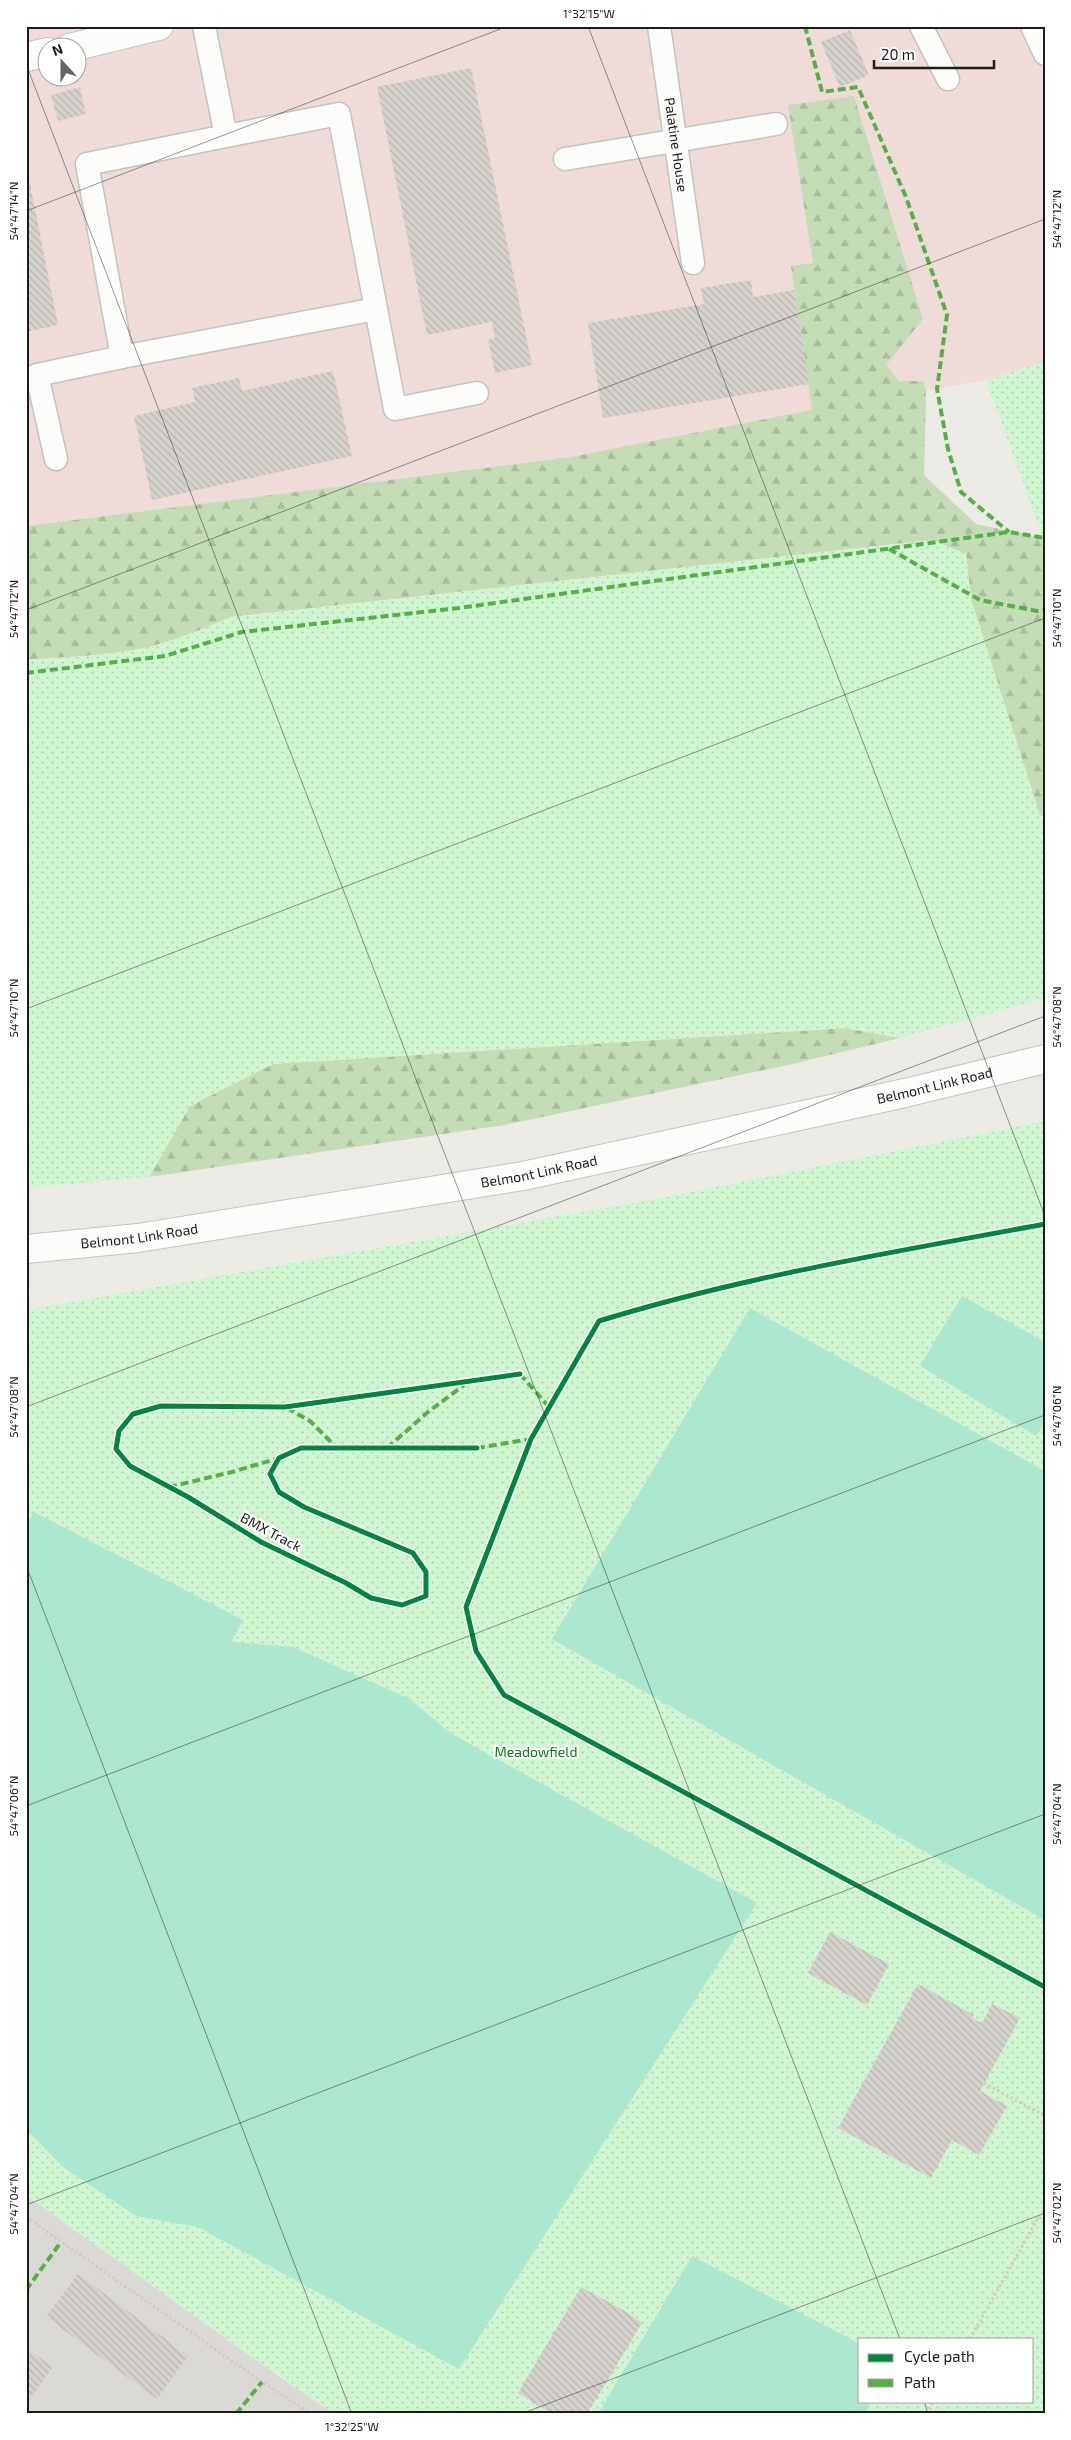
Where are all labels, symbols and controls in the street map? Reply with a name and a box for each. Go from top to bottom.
text: 1°32'15"W [563,6,615,20]
north arrow [38,38,88,88]
scale bar [874,38,994,70]
text: N [49,40,65,59]
text: 20 m [881,45,915,63]
street label: Palatine House [661,96,692,193]
text: 54°47'14"N [6,181,20,241]
text: 54°47'12"N [1049,190,1063,248]
text: 54°47'12"N [6,580,20,638]
text: 54°47'10"N [1049,589,1063,647]
text: 54°47'10"N [6,979,20,1037]
text: 54°47'08"N [1049,986,1063,1048]
street label: Belmont Link Road [875,1063,994,1107]
street label: Belmont Link Road [479,1151,599,1191]
street label: Belmont Link Road [80,1219,199,1252]
text: 54°47'08"N [6,1376,20,1438]
text: 54°47'06"N [1049,1386,1063,1447]
street label: BMX Track [238,1508,305,1555]
park label: Meadowfield [494,1743,578,1760]
text: 54°47'06"N [6,1776,20,1837]
text: 54°47'04"N [1049,1783,1063,1845]
text: 54°47'04"N [6,2173,20,2235]
text: 54°47'02"N [1049,2183,1063,2243]
legend [858,2338,1034,2402]
text: Cycle path [904,2347,975,2365]
text: Path [904,2373,935,2391]
text: 1°32'25"W [325,2419,379,2433]

